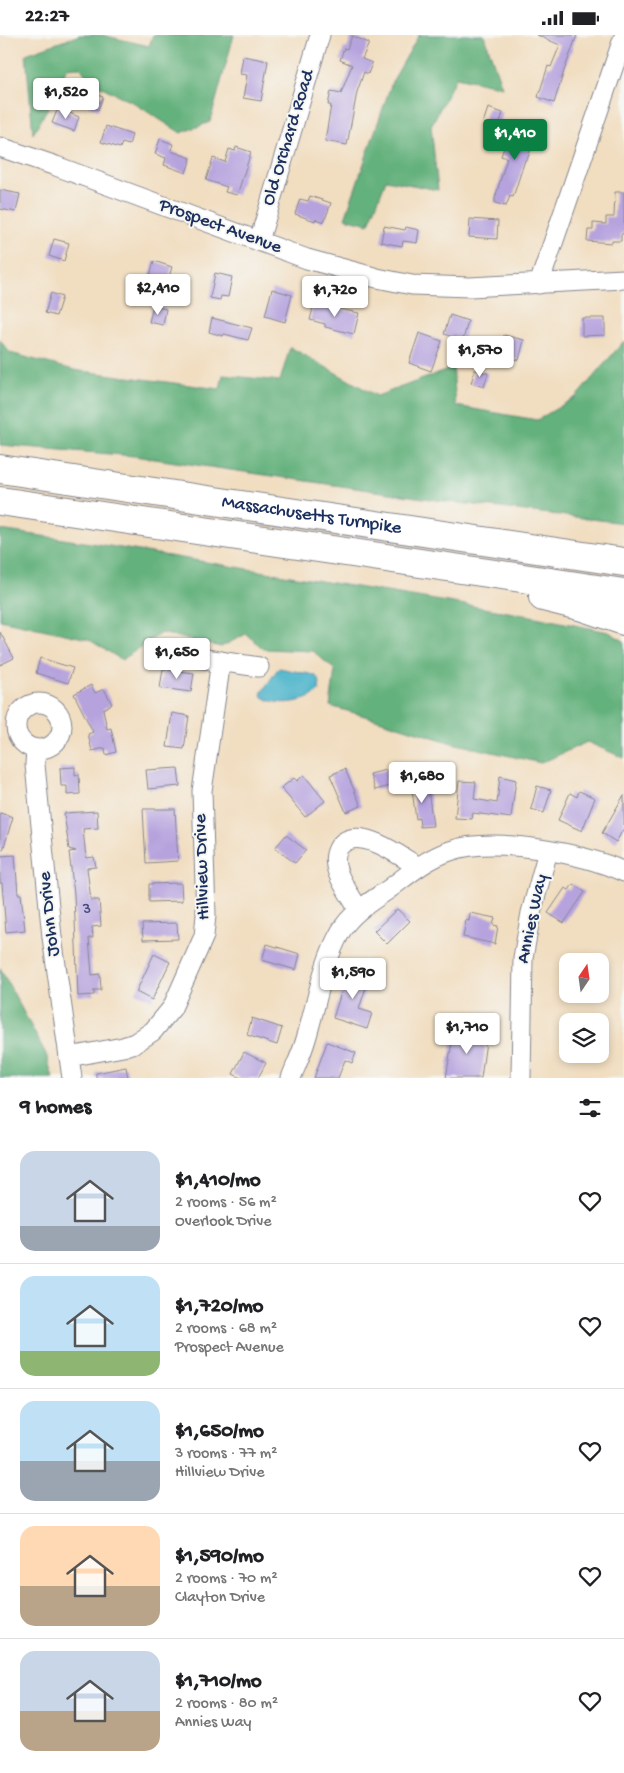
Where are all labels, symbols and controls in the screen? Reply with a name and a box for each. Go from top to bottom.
text: 22:27 [25,6,69,29]
street label: Old Orchard Road [257,66,321,209]
pin: $1,520 [25,77,107,120]
text: $1,520 [44,84,88,103]
pin: $1,410 [474,119,556,161]
text: $1,410 [494,125,536,144]
street label: Prospect Avenue [154,194,285,260]
pin: $2,410 [117,273,199,316]
pin: $1,720 [294,275,376,318]
text: $2,410 [136,280,180,299]
text: $1,720 [313,282,357,301]
pin: $1,570 [439,335,521,378]
text: $1,570 [458,342,502,361]
street label: Massachusetts Turnpike [220,491,403,540]
pin: $1,650 [136,637,218,680]
text: $1,650 [155,644,199,663]
pin: $1,680 [381,761,463,804]
text: $1,680 [400,768,444,787]
street label: Hillview Drive [190,813,216,921]
street label: John Drive [34,870,66,958]
street label: Annies Way [512,872,554,966]
house number: 3 [82,901,91,920]
north arrow [559,953,609,1003]
map controls [559,953,609,1063]
pin: $1,590 [312,957,394,1000]
text: $1,590 [331,964,375,983]
pin: $1,710 [426,1013,508,1055]
button: layers [559,1013,609,1063]
text: $1,710 [446,1019,488,1038]
icon: filters [576,1094,604,1122]
text: 9 homes [20,1096,91,1121]
text: $1,410/mo [175,1169,261,1194]
icon: home [60,1171,120,1231]
icon: heart [576,1187,604,1215]
text: 2 rooms · 56 m² [175,1194,277,1213]
text: Overlook Drive [175,1213,272,1232]
text: $1,720/mo [175,1295,264,1320]
icon: home [60,1296,120,1356]
icon: heart [576,1312,604,1340]
text: 2 rooms · 68 m² [175,1320,277,1339]
text: Prospect Avenue [175,1339,284,1358]
text: $1,650/mo [175,1420,264,1445]
icon: home [60,1421,120,1481]
icon: heart [576,1437,604,1465]
text: 3 rooms · 77 m² [175,1445,277,1464]
text: Hillview Drive [175,1464,265,1483]
text: $1,590/mo [175,1545,264,1570]
icon: home [60,1546,120,1606]
icon: heart [576,1562,604,1590]
text: 2 rooms · 70 m² [175,1570,278,1589]
text: Clayton Drive [175,1589,265,1608]
text: $1,710/mo [175,1670,262,1695]
icon: home [60,1671,120,1731]
icon: heart [576,1687,604,1715]
text: 2 rooms · 80 m² [175,1695,278,1714]
text: Annies Way [175,1714,251,1733]

